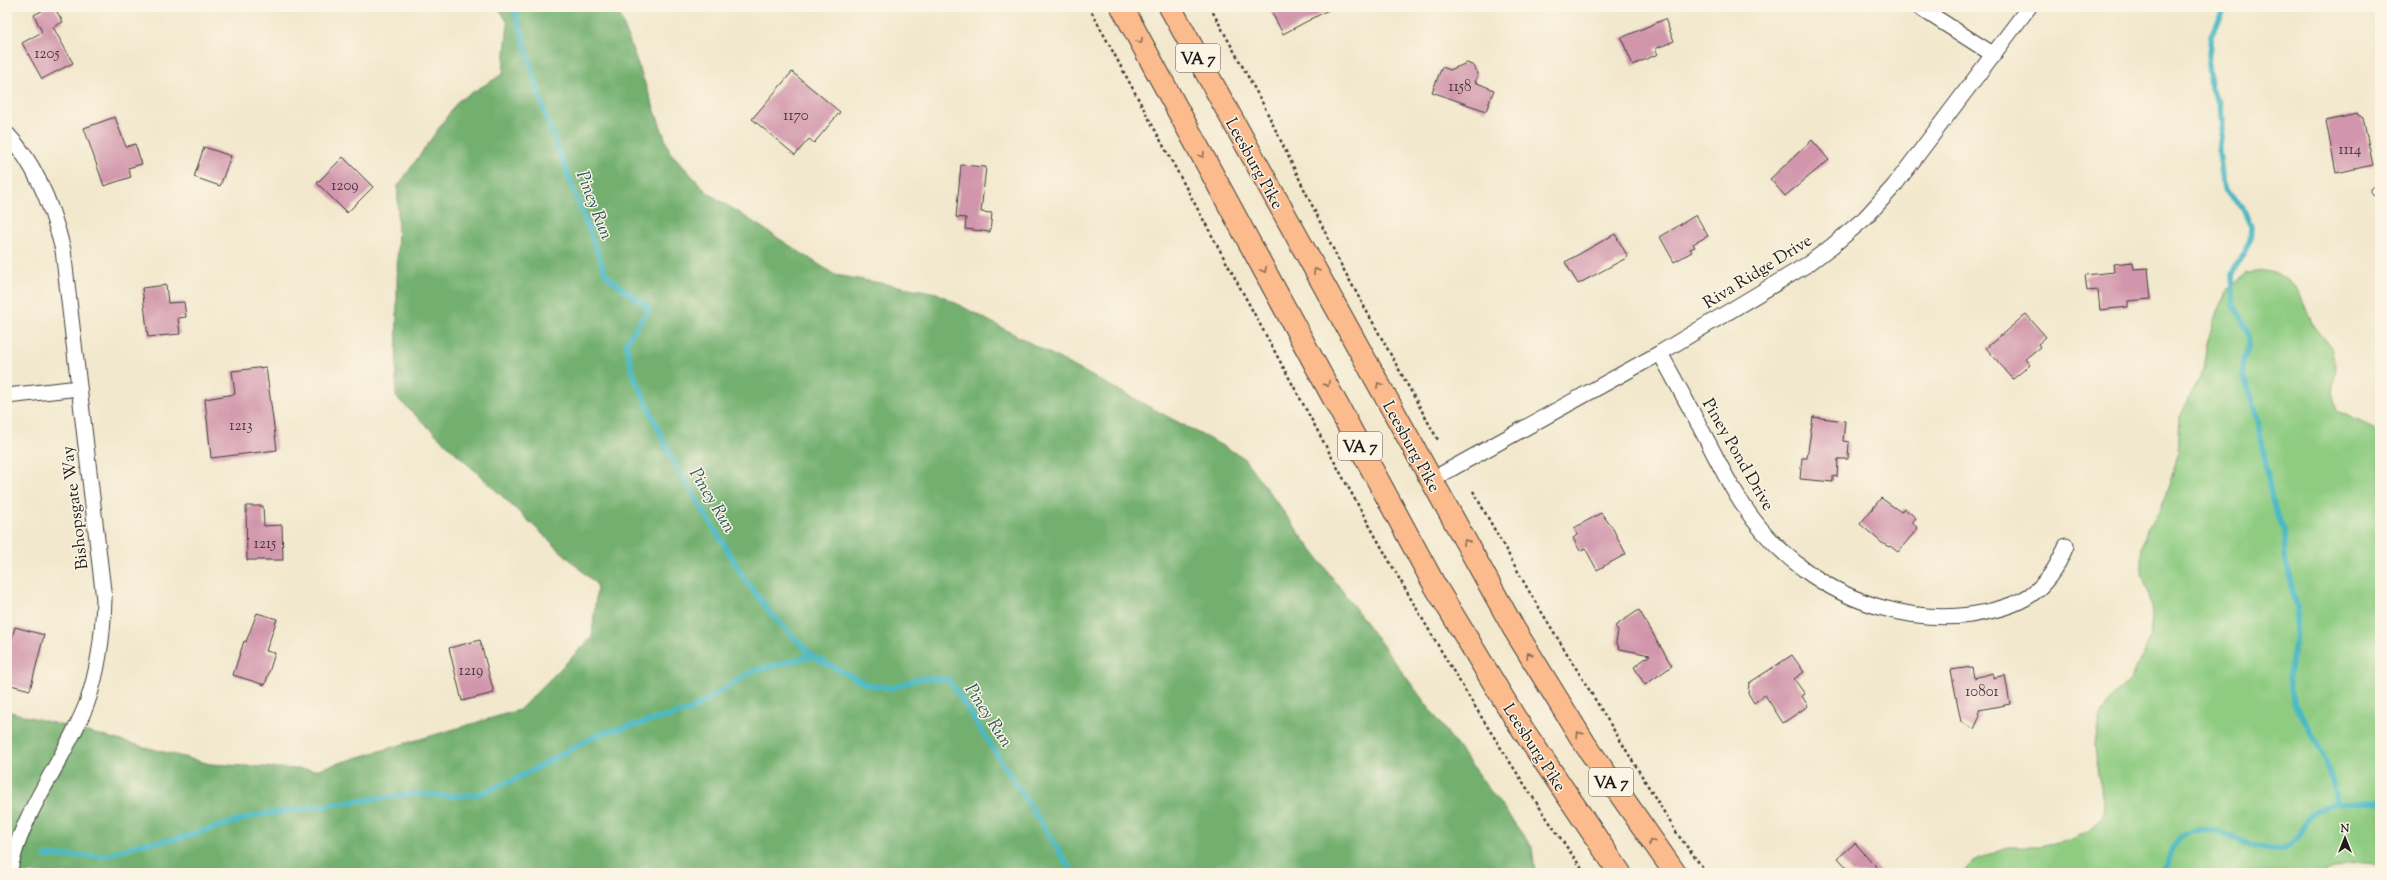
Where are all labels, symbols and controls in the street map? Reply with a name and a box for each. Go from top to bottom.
one-way arrow [1136,37,1143,44]
house number: 1205 [34,44,60,65]
road number: VA 7 [1176,44,1220,72]
house number: 1158 [1449,77,1471,98]
house number: 1170 [783,106,809,127]
street label: Leesburg Pike [1218,114,1288,214]
house number: 1114 [2339,140,2362,161]
one-way arrow [1198,151,1205,159]
water label: Piney Run [568,168,618,244]
house number: 1209 [331,176,359,197]
street label: Riva Ridge Drive [1699,230,1817,316]
one-way arrow [1260,266,1267,273]
one-way arrow [1313,268,1320,275]
one-way arrow [1322,380,1329,387]
one-way arrow [1376,382,1383,389]
street label: Piney Pond Drive [1695,394,1779,516]
street label: Leesburg Pike [1375,397,1445,497]
house number: 1213 [229,416,253,437]
road number: VA 7 [1338,432,1382,460]
street label: Bishopsgate Way [56,444,95,571]
water label: Piney Run [682,464,741,539]
house number: 1215 [254,534,276,555]
one-way arrow [1463,539,1470,546]
one-way arrow [1527,652,1534,659]
house number: 1219 [459,661,483,682]
water label: Piney Run [957,679,1018,754]
house number: 10801 [1965,682,1999,703]
street label: Leesburg Pike [1496,699,1571,797]
one-way arrow [1576,731,1584,738]
road number: VA 7 [1589,768,1633,796]
north arrow [2325,818,2365,858]
text: N [2340,821,2350,837]
one-way arrow [1649,839,1656,846]

